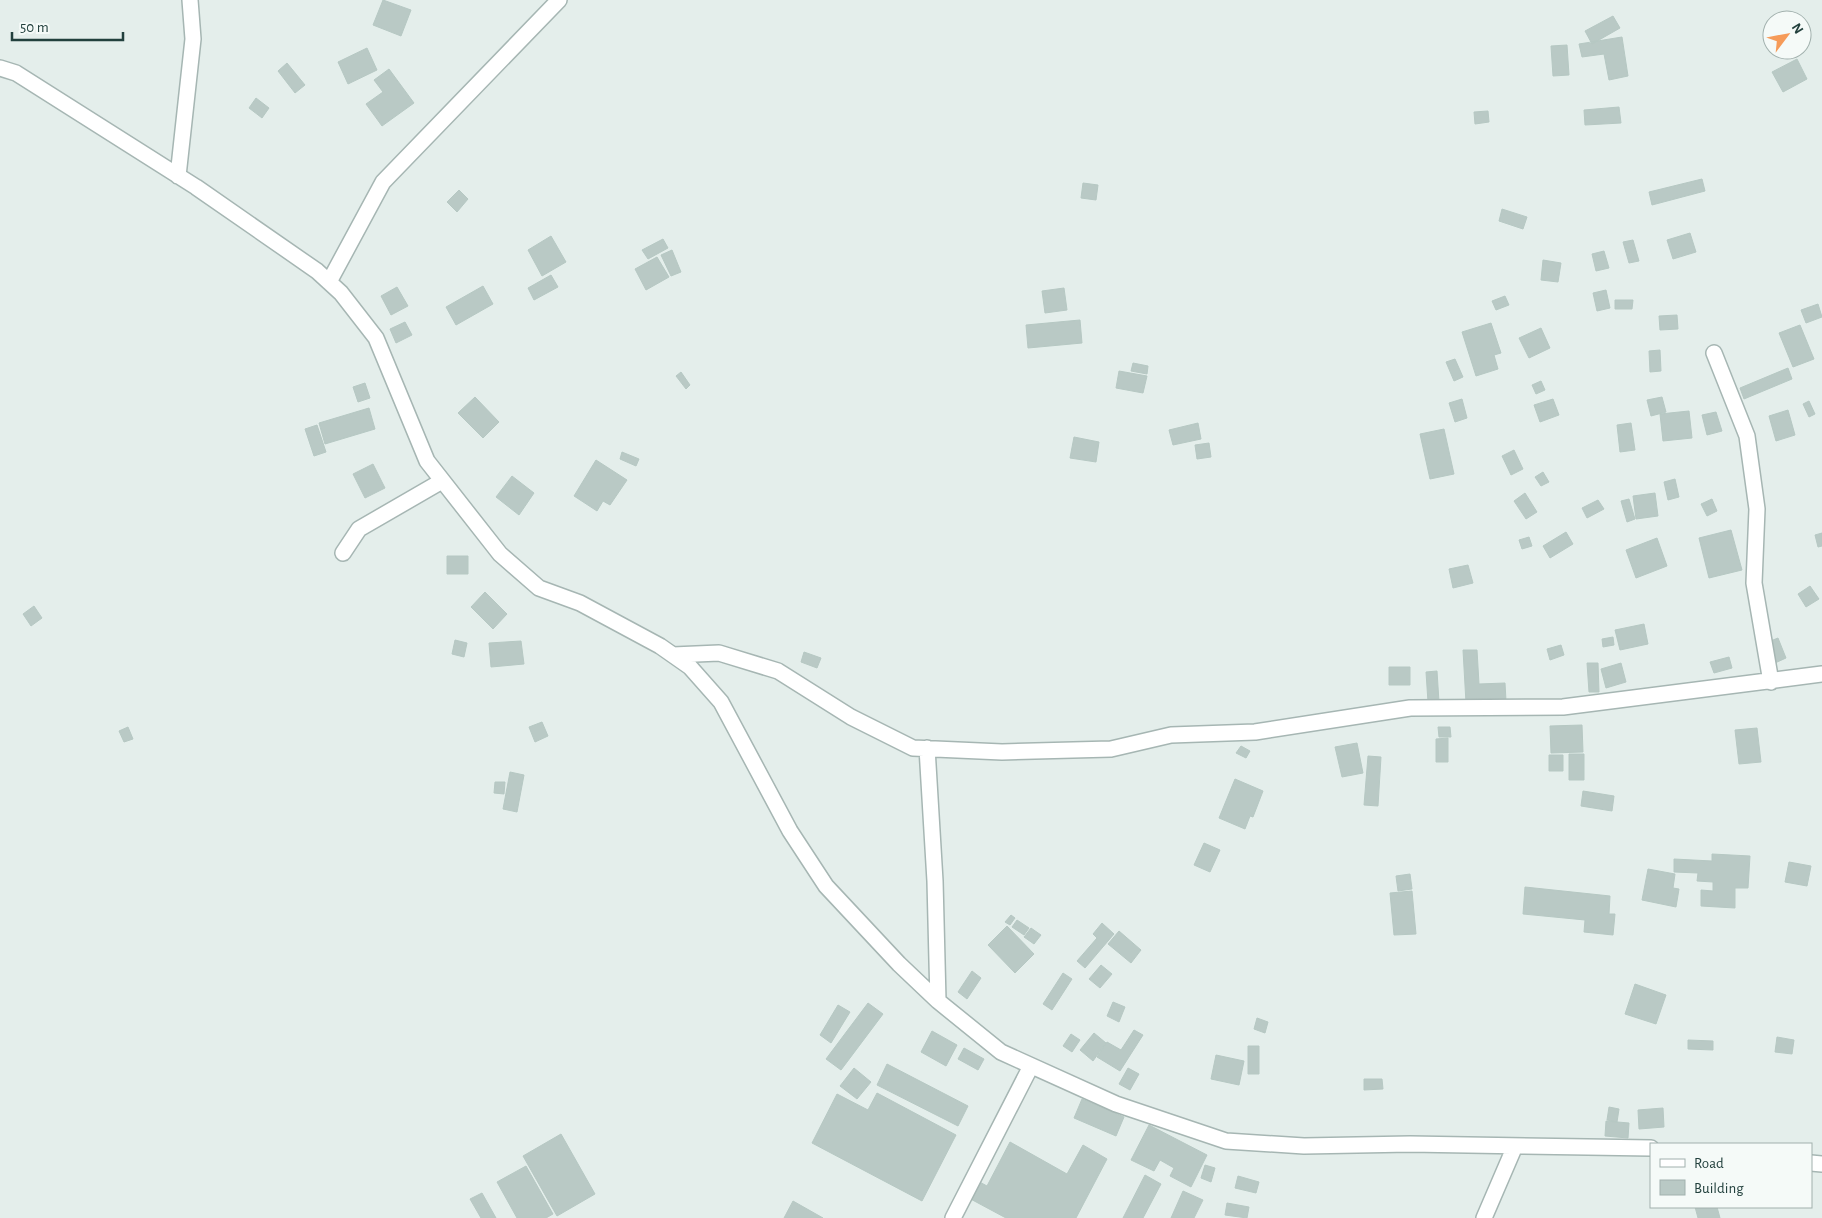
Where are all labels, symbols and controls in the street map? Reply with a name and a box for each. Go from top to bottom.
scale bar [12,10,124,42]
north arrow [1762,10,1812,60]
text: 50 m [20,20,49,35]
text: N [1789,21,1806,36]
legend [1650,1143,1812,1208]
text: Road [1694,1156,1724,1171]
text: Building [1694,1181,1744,1196]

